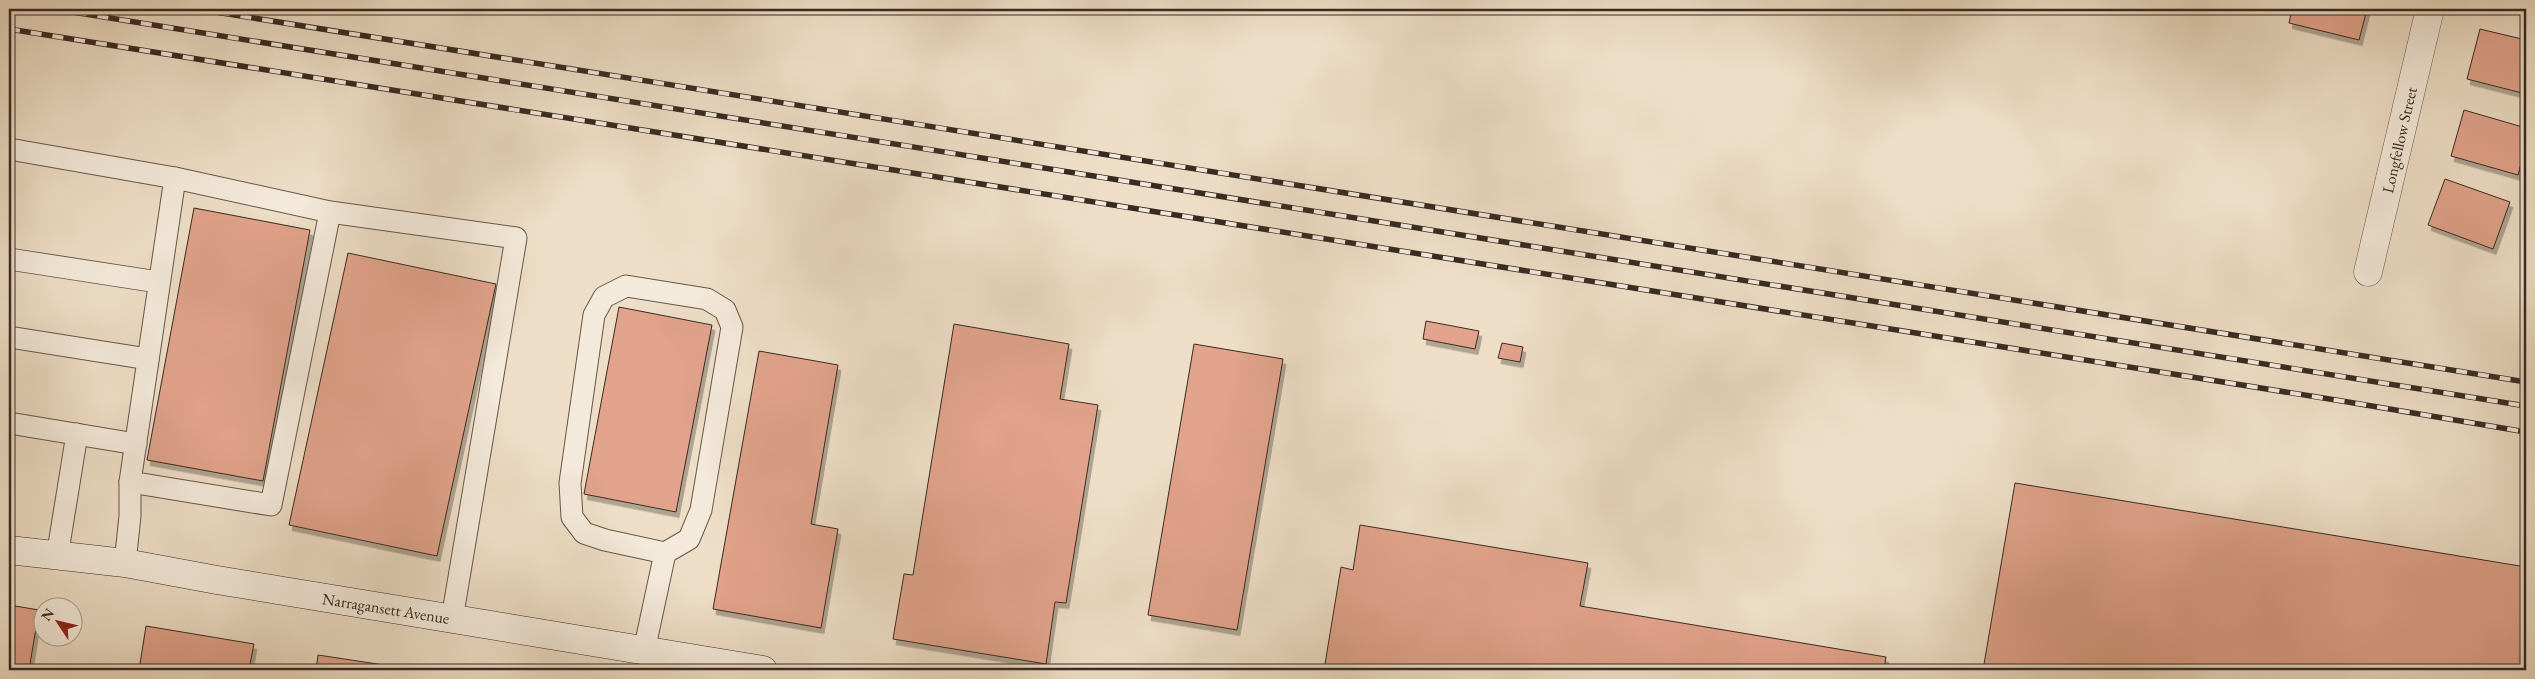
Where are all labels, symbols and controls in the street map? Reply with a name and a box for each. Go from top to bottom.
street label: Longfellow Street [2377,85,2422,195]
street label: Narragansett Avenue [321,588,451,629]
north arrow [32,596,82,646]
text: N [37,604,58,624]

